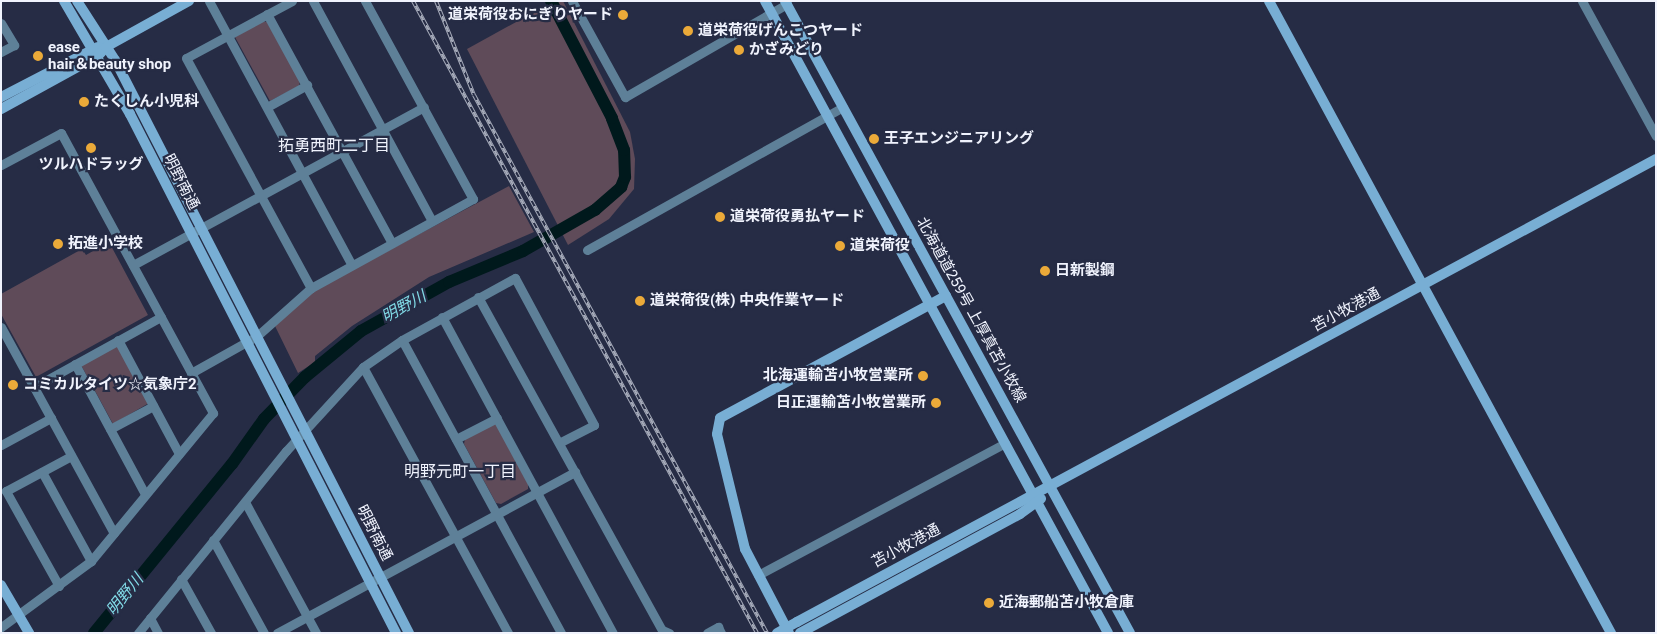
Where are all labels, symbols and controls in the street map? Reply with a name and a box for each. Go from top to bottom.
place label: 道栄荷役おにぎりヤード [448,6,613,24]
marker: 道栄荷役おにぎりヤード [617,9,629,21]
place label: 道栄荷役げんこつヤード [698,22,863,40]
marker: 道栄荷役げんこつヤード [682,25,694,37]
place label: ease hair＆beauty shop [48,38,171,73]
place label: かざみどり [749,41,824,59]
marker: かざみどり [733,44,745,56]
marker: ease hair＆beauty shop [32,50,44,62]
place label: たくしん小児科 [94,93,199,111]
marker: たくしん小児科 [78,96,90,108]
place label: 王子エンジニアリング [884,130,1034,148]
marker: 王子エンジニアリング [868,133,880,145]
district label: 拓勇西町二丁目 [278,136,390,156]
marker: ツルハドラッグ [85,142,97,154]
street label: 明野南通 [159,151,203,213]
place label: ツルハドラッグ [39,156,143,174]
place label: 道栄荷役勇払ヤード [730,208,865,226]
marker: 道栄荷役勇払ヤード [714,211,726,223]
street label: 北海道道259号 上厚真苫小牧線 [912,214,1030,406]
place label: 拓進小学校 [68,235,143,253]
place label: 道栄荷役 [850,237,910,255]
marker: 拓進小学校 [52,238,64,250]
marker: 道栄荷役 [834,240,846,252]
place label: 日新製鋼 [1055,262,1115,280]
marker: 日新製鋼 [1039,265,1051,277]
street label: 苫小牧港通 [1309,284,1383,336]
water label: 明野川 [378,287,430,327]
place label: 道栄荷役(株) 中央作業ヤード [650,292,844,310]
marker: 道栄荷役(株) 中央作業ヤード [634,295,646,307]
place label: 北海運輸苫小牧営業所 [763,367,913,385]
marker: 北海運輸苫小牧営業所 [917,370,929,382]
place label: コミカルタイツ☆気象庁2 [23,376,197,394]
marker: コミカルタイツ☆気象庁2 [7,379,19,391]
place label: 日正運輸苫小牧営業所 [776,394,926,412]
marker: 日正運輸苫小牧営業所 [930,397,942,409]
district label: 明野元町一丁目 [404,462,516,482]
street label: 明野南通 [352,502,396,564]
street label: 苫小牧港通 [869,520,943,572]
water label: 明野川 [102,570,148,620]
place label: 近海郵船苫小牧倉庫 [999,594,1134,612]
marker: 近海郵船苫小牧倉庫 [983,597,995,609]

